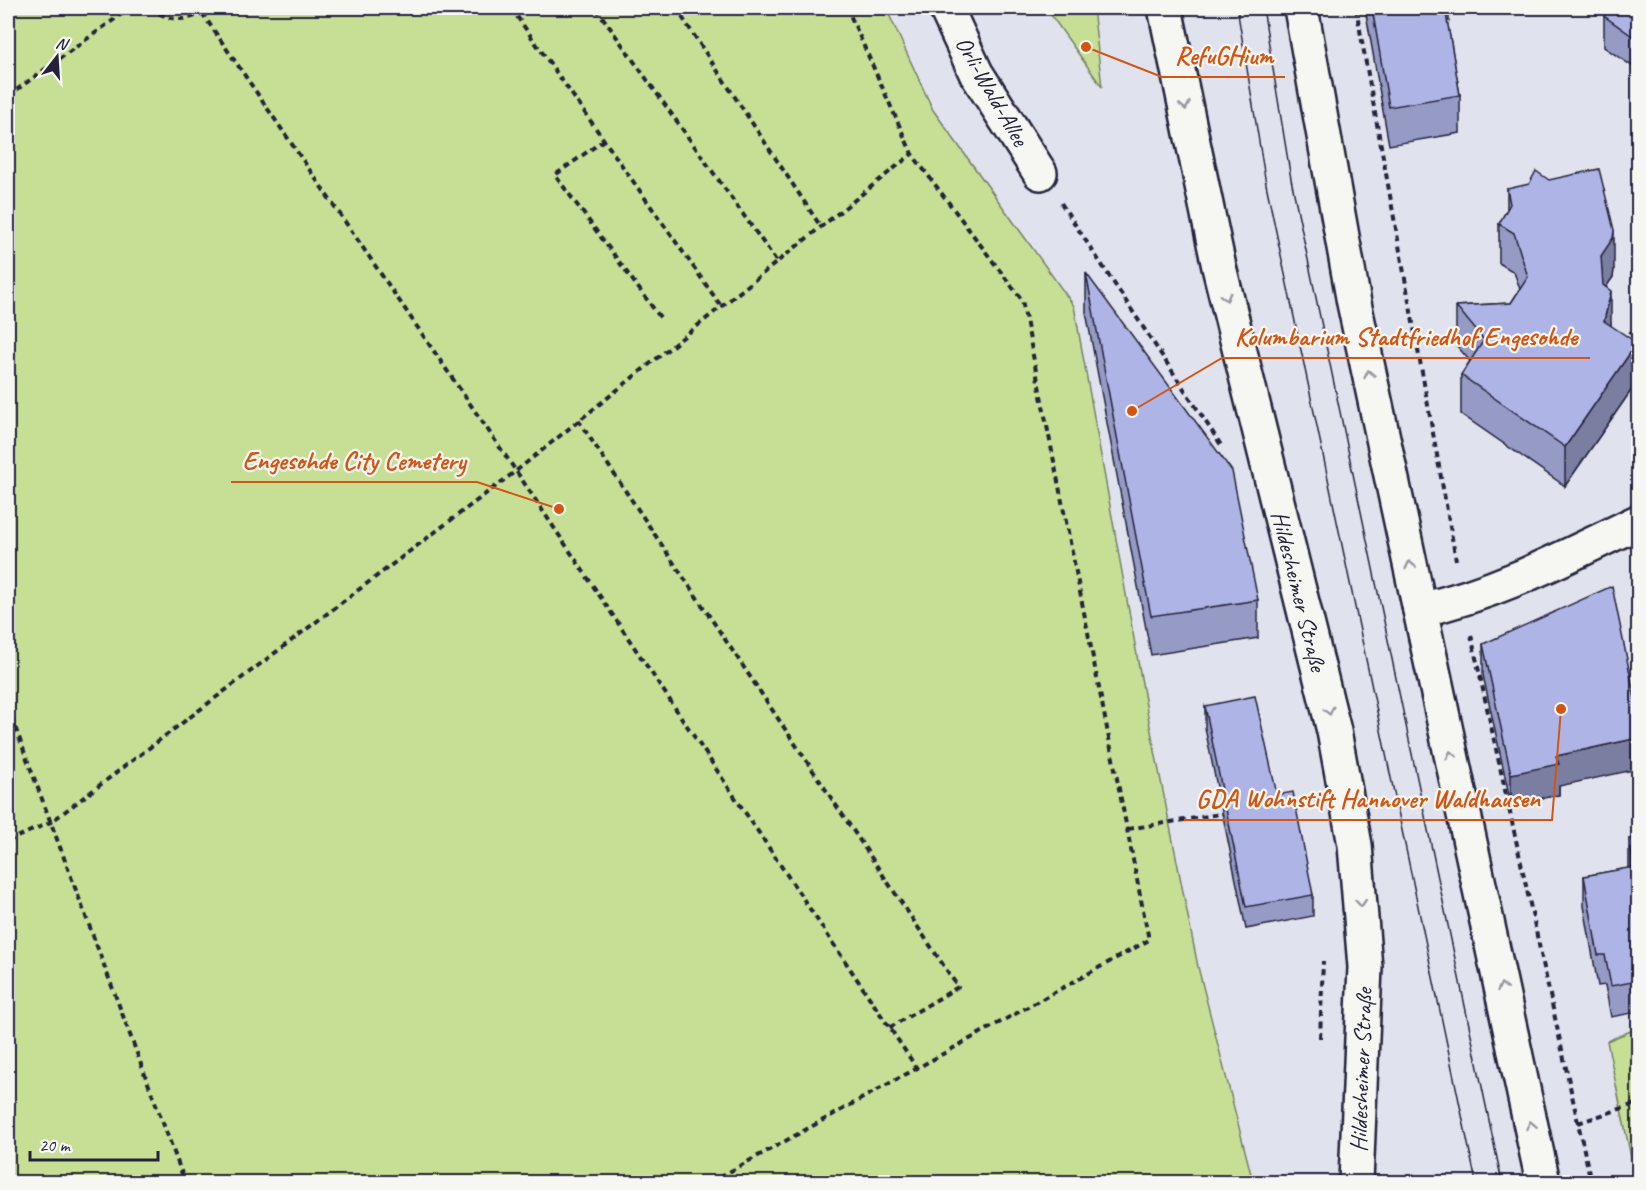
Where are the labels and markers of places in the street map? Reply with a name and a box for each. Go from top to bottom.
callout: RefuGHium [1162,33,1285,77]
callout: Kolumbarium Stadtfriedhof Engesohde [1222,314,1590,358]
callout: Engesohde City Cemetery [231,438,477,482]
callout: GDA Wohnstift Hannover Waldhausen [1184,776,1552,820]

